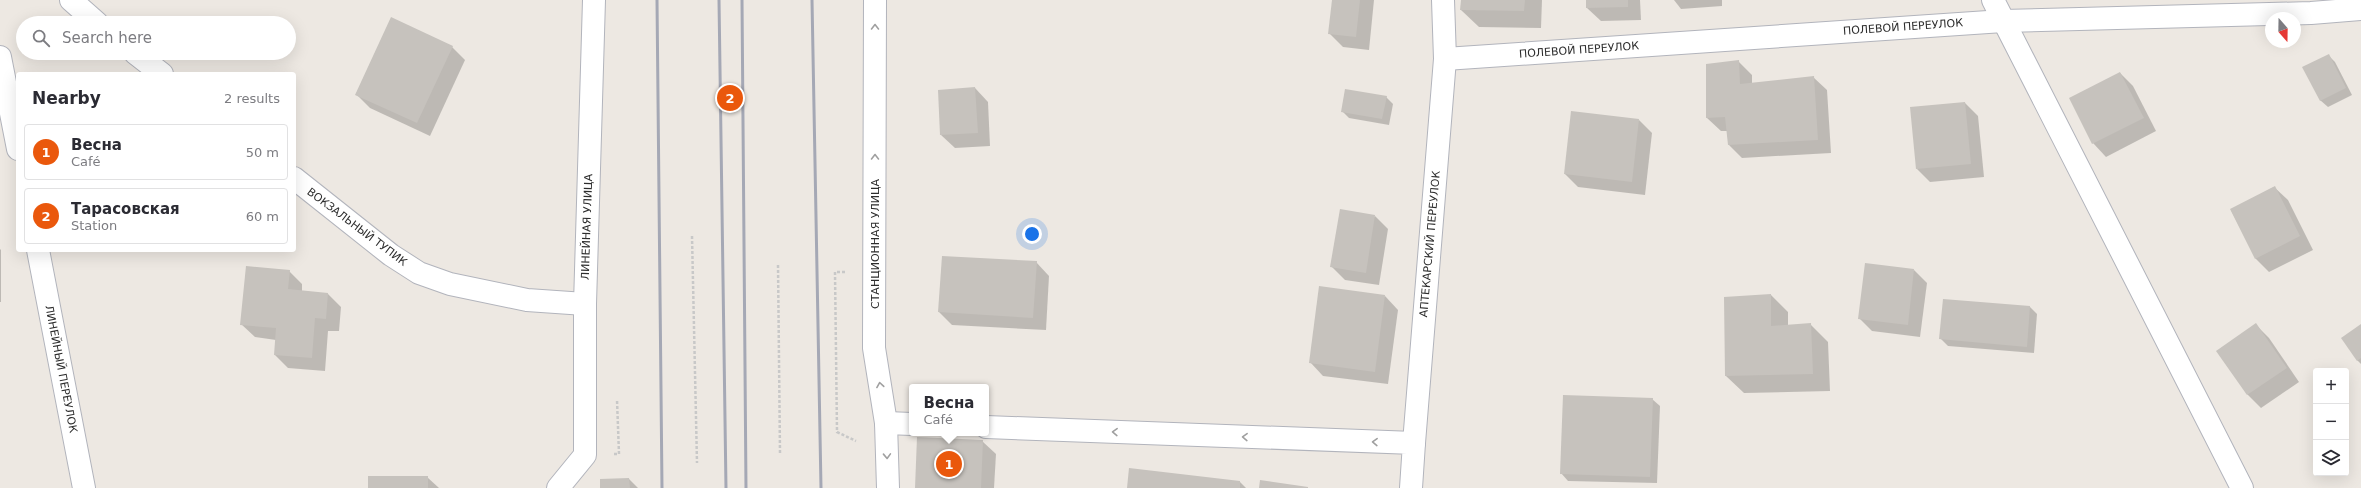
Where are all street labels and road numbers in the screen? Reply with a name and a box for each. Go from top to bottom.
street label: ПОЛЕВОЙ ПЕРЕУЛОК [1843,16,1964,38]
street label: ПОЛЕВОЙ ПЕРЕУЛОК [1519,39,1640,61]
street label: АПТЕКАРСКИЙ ПЕРЕУЛОК [1417,170,1443,318]
street label: ЛИНЕЙНАЯ УЛИЦА [579,173,595,280]
street label: СТАНЦИОННАЯ УЛИЦА [869,178,882,309]
street label: ВОКЗАЛЬНЫЙ ТУПИК [304,185,410,269]
street label: ЛИНЕЙНЫЙ ПЕРЕУЛОК [42,304,80,434]

